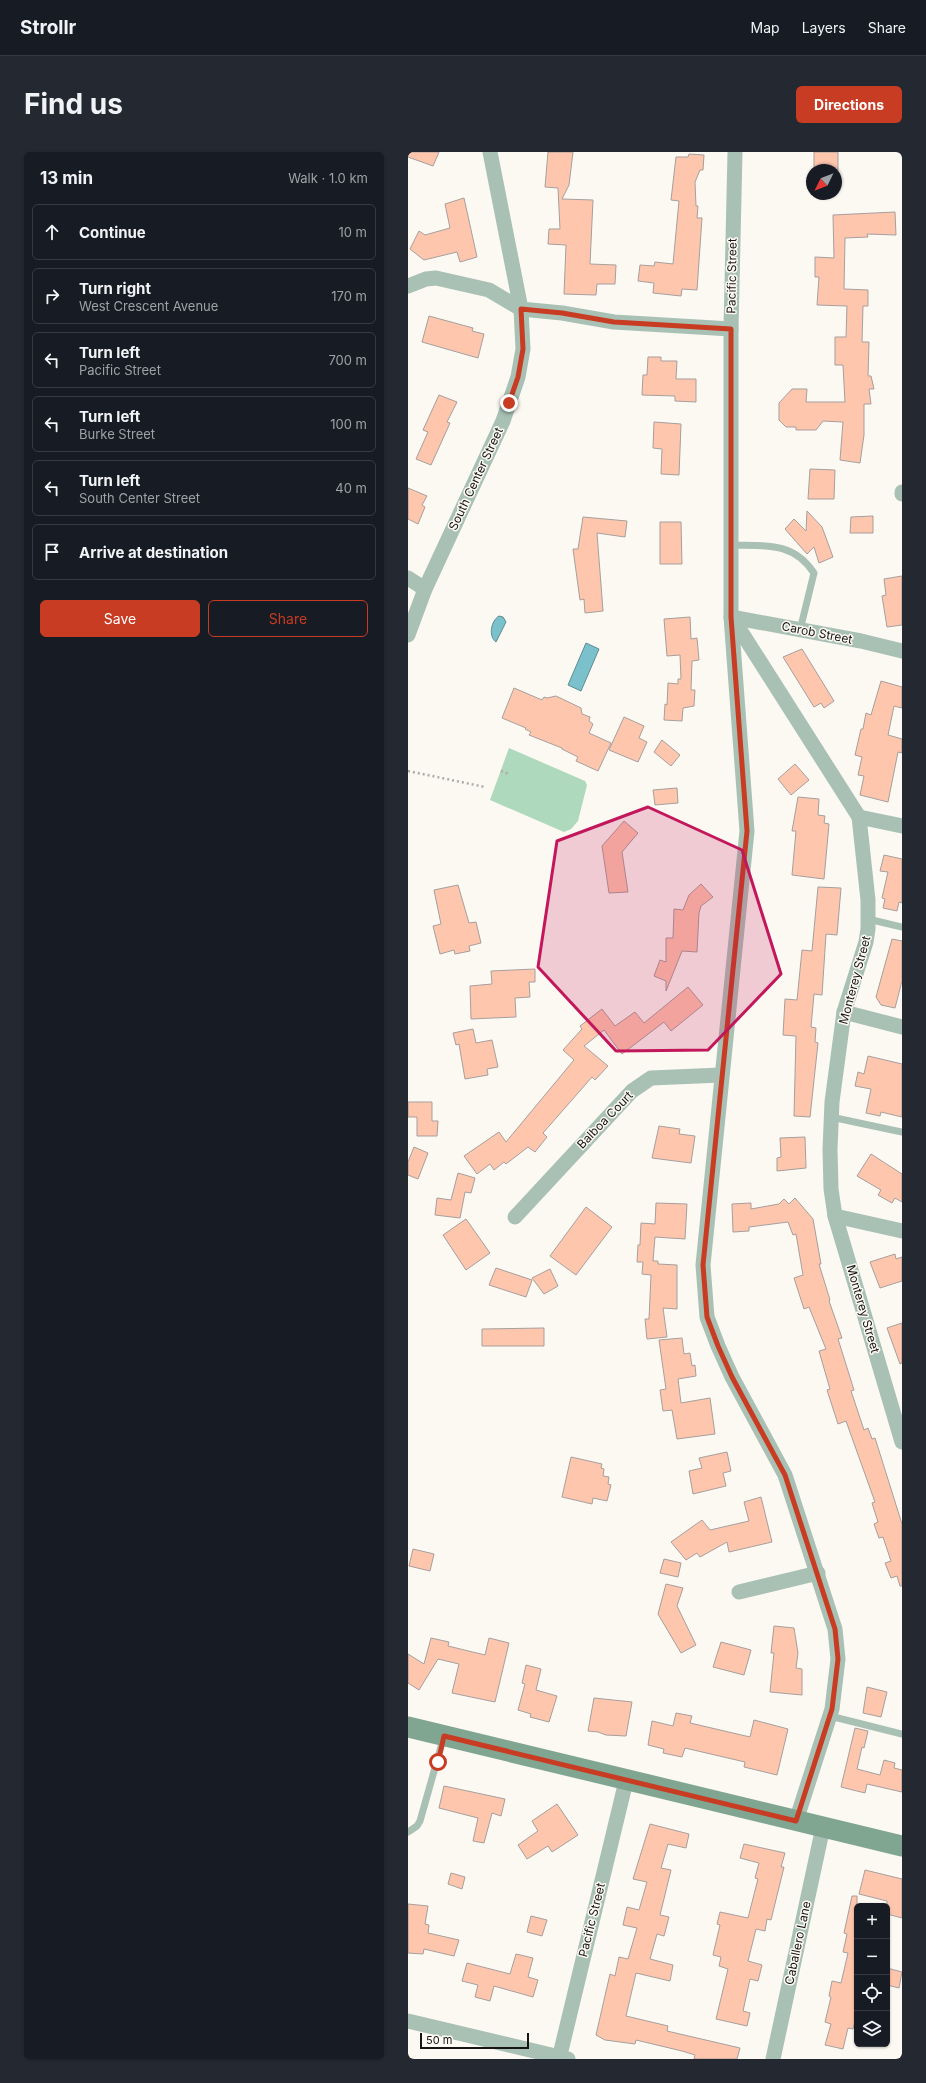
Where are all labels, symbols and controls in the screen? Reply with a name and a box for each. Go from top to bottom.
text: Strollr [20,16,76,39]
text: Map [751,19,780,36]
text: Layers [802,19,846,36]
text: Share [868,19,906,36]
button: Directions [796,86,902,123]
text: Find us [24,87,123,121]
north arrow [806,164,842,200]
text: 13 min [40,168,93,188]
text: Walk · 1.0 km [288,170,368,186]
icon: ahead [41,221,63,243]
text: Continue [79,223,146,242]
text: 10 m [338,224,367,240]
street label: Pacific Street [723,238,740,314]
text: Turn right [79,279,151,298]
icon: right [41,285,63,307]
text: 170 m [331,288,367,304]
text: West Crescent Avenue [79,298,218,314]
text: Turn left [79,343,140,362]
icon: left [41,349,63,371]
text: 700 m [328,352,367,368]
text: Pacific Street [79,362,161,378]
route end [500,394,518,412]
text: Turn left [79,407,140,426]
icon: left [41,413,63,435]
text: 100 m [330,416,367,432]
street label: South Center Street [445,425,506,533]
text: Burke Street [79,426,155,442]
text: Turn left [79,471,140,490]
icon: left [41,477,63,499]
text: 40 m [335,480,367,496]
text: South Center Street [79,490,200,506]
icon: arrive [41,541,63,563]
text: Arrive at destination [79,543,228,562]
button: Save [40,600,200,637]
button: Share [208,600,368,637]
street label: Carob Street [781,618,854,647]
street label: Monterey Street [835,934,874,1026]
street label: Balboa Court [574,1088,636,1151]
street label: Monterey Street [844,1263,883,1355]
route start [429,1753,447,1771]
street label: Pacific Street [575,1881,608,1958]
street label: Caballero Lane [781,1900,814,1986]
map controls [854,1903,890,2047]
button: + [854,1903,890,1939]
button: − [854,1939,890,1975]
button: locate [854,1975,890,2011]
button: layers [854,2011,890,2047]
scale bar [420,2031,529,2050]
text: 50 m [426,2033,452,2047]

